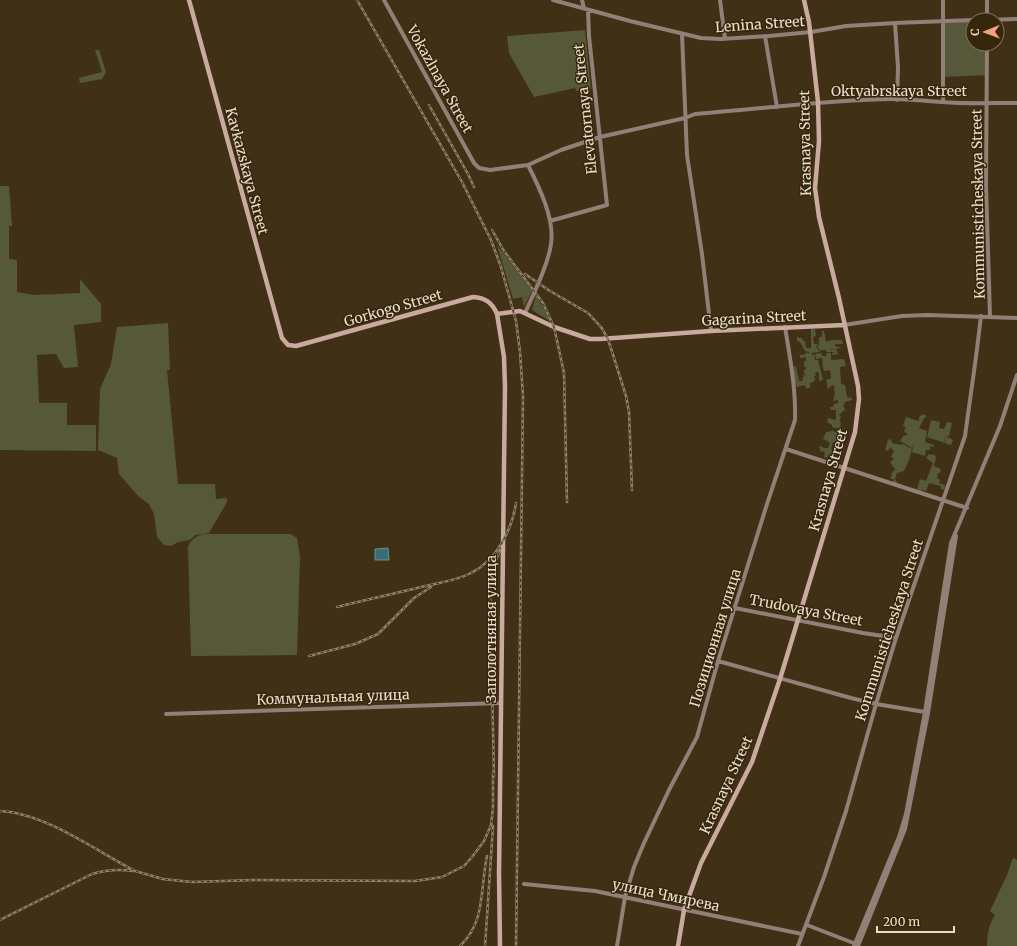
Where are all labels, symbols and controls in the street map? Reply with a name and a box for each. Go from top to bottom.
street label: Lenina Street [714,12,806,36]
north arrow [965,12,1005,52]
street label: Vokazlnaya Street [402,21,477,136]
text: С [968,28,982,36]
street label: Elevatornaya Street [569,42,601,175]
street label: Oktyabrskaya Street [831,82,968,100]
street label: Krasnaya Street [795,89,815,196]
street label: Kavkazskaya Street [221,105,273,237]
street label: Kommunisticheskaya Street [967,108,989,299]
street label: Gorkogo Street [342,285,445,331]
street label: Gagarina Street [701,306,807,330]
street label: Krasnaya Street [805,426,851,533]
street label: Kommunisticheskaya Street [851,536,927,723]
street label: Заполотняная улица [482,555,500,703]
street label: Позиционная улица [685,566,745,709]
street label: Trudovaya Street [748,590,865,630]
street label: Коммунальная улица [256,685,410,709]
street label: Krasnaya Street [695,733,757,837]
street label: улица Чмирева [611,875,722,915]
scale bar [877,908,954,934]
text: 200 m [883,914,920,929]

